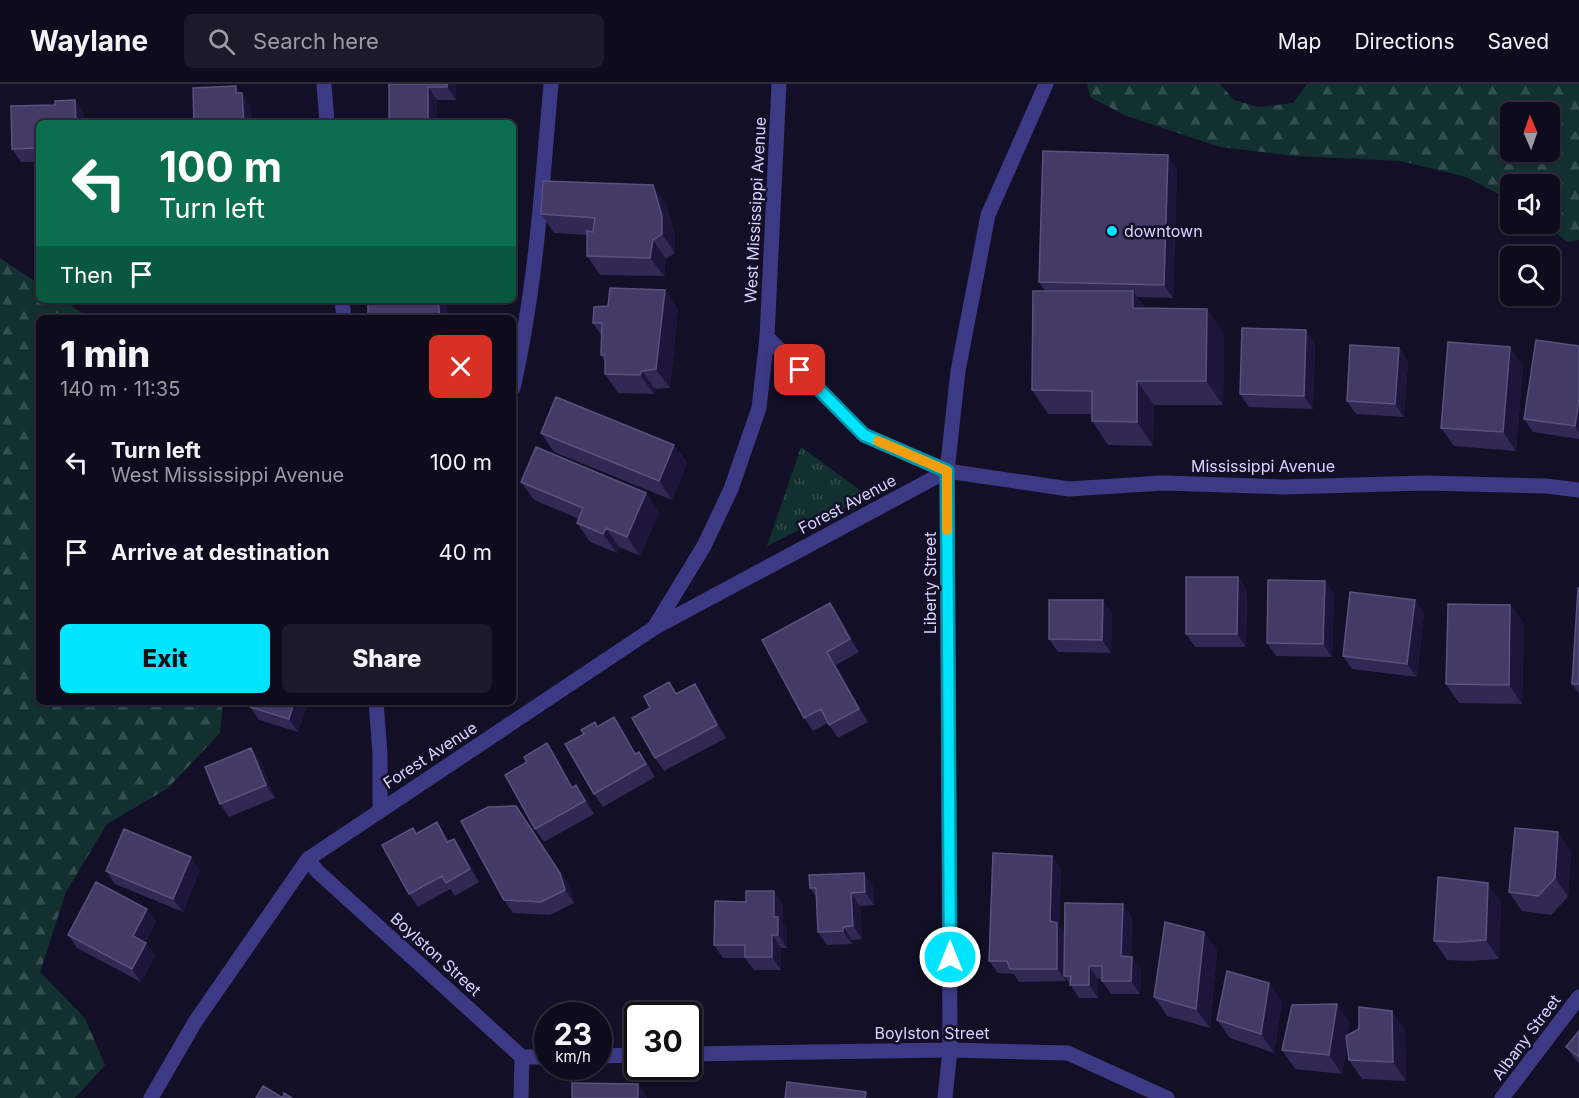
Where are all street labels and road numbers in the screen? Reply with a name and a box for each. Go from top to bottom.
street label: West Mississippi Avenue [740,116,770,304]
street label: Mississippi Avenue [1191,456,1335,476]
street label: Forest Avenue [795,470,899,538]
street label: Liberty Street [920,532,940,634]
street label: Forest Avenue [379,717,481,793]
street label: Boylston Street [387,908,485,1000]
street label: Albany Street [1487,990,1565,1084]
street label: Boylston Street [875,1023,989,1043]

